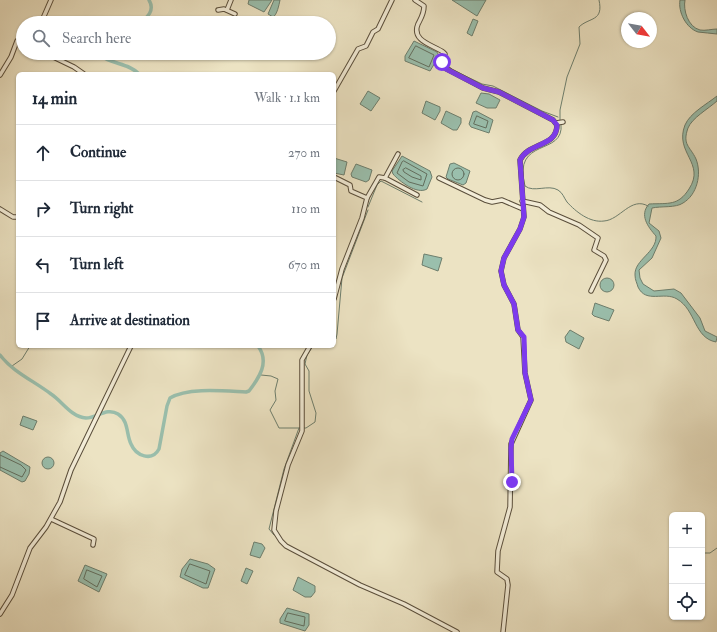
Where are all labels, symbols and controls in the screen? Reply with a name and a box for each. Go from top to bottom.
north arrow [621,12,657,48]
search box [16,16,336,60]
icon: search [30,27,52,49]
text: Search here [62,29,131,48]
route start [433,53,451,71]
text: 14 min [32,88,77,109]
text: Walk · 1.1 km [254,90,320,106]
icon: ahead [32,142,54,164]
text: Continue [70,143,126,162]
text: 270 m [288,145,320,161]
icon: right [32,198,54,220]
text: Turn right [70,199,133,218]
text: 110 m [291,201,320,217]
icon: left [32,254,54,276]
text: Turn left [70,255,124,274]
text: 670 m [288,257,320,273]
icon: arrive [32,310,54,332]
text: Arrive at destination [70,311,190,330]
route end [503,473,521,491]
map controls [669,512,705,620]
button: + [669,512,705,548]
button: − [669,548,705,584]
button: locate [669,584,705,620]

